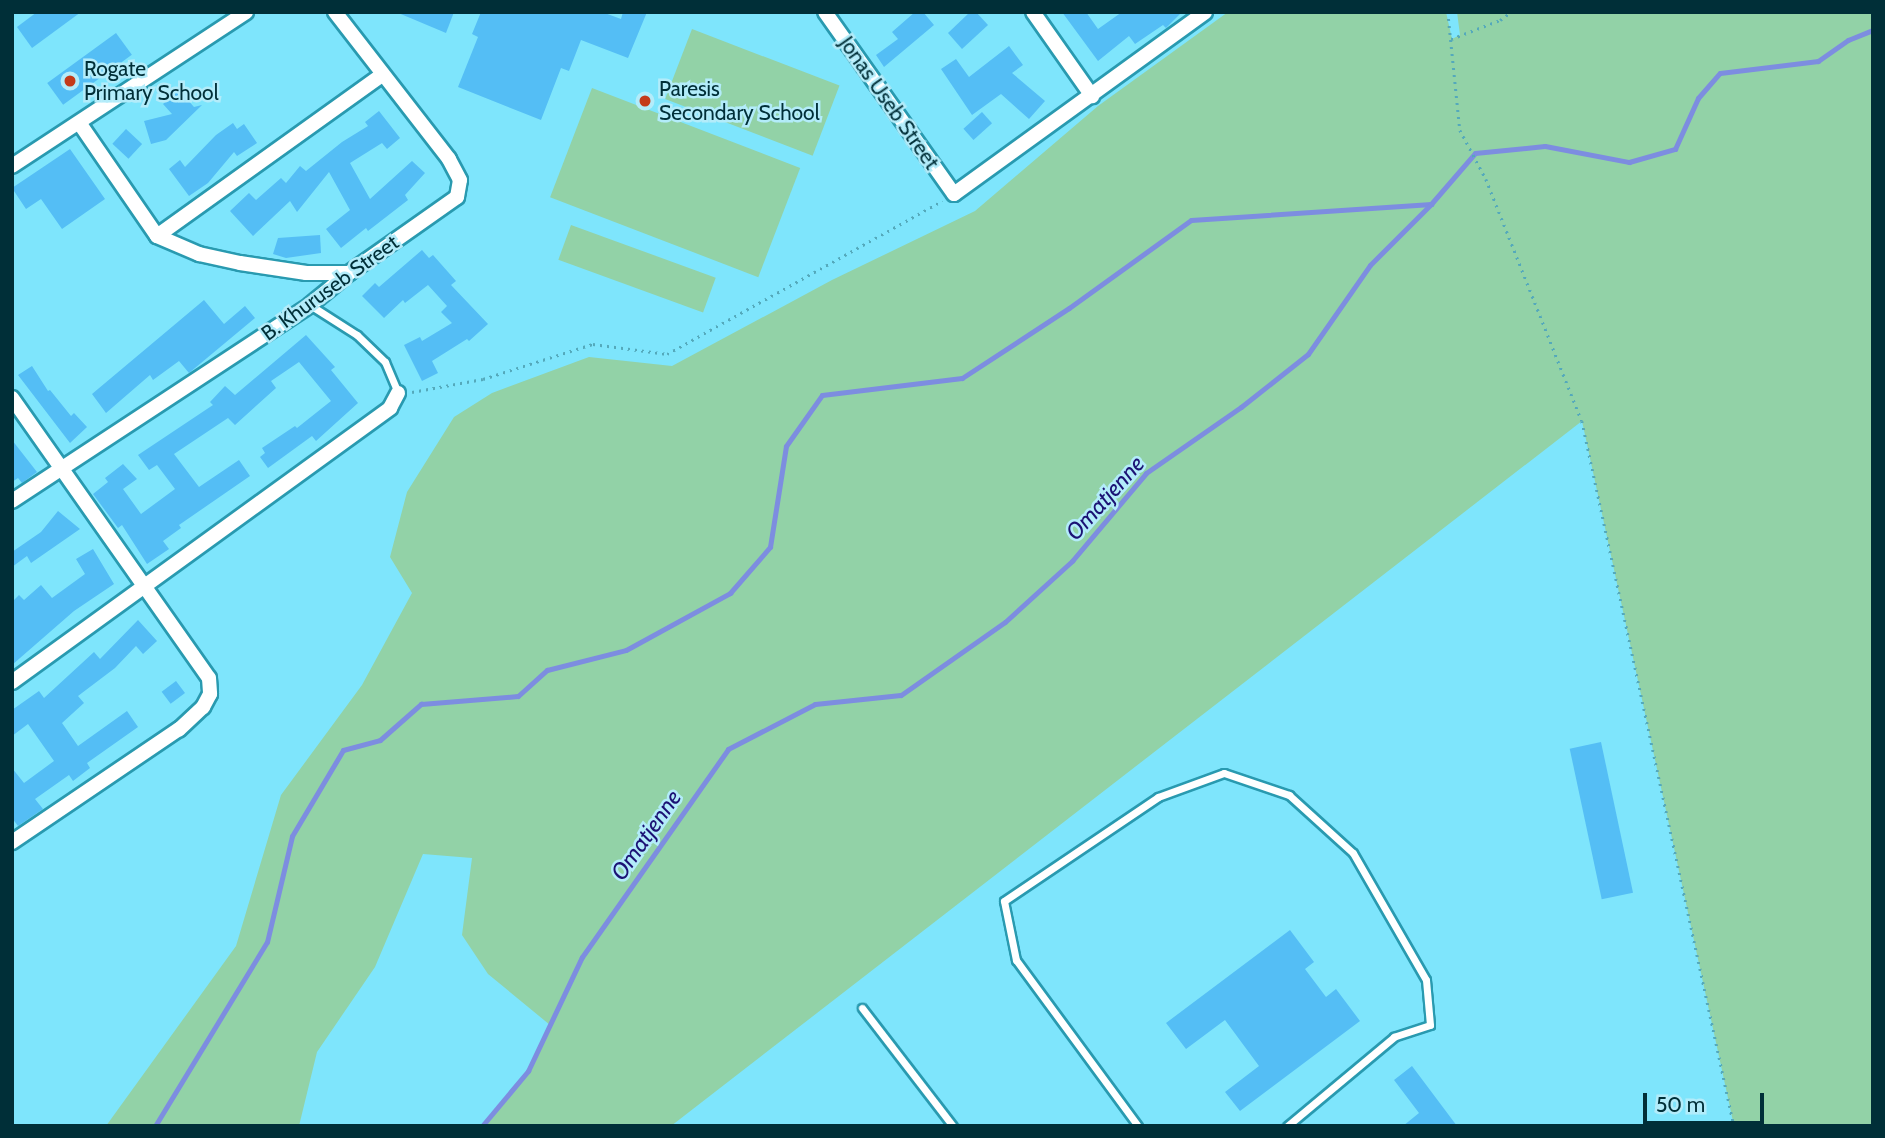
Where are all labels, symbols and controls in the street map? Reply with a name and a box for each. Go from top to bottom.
street label: Jonas Useb Street [834,32,944,174]
place label: Rogate Primary School [84,56,219,106]
marker: Rogate Primary School [62,73,78,89]
place label: Paresis Secondary School [659,76,820,126]
marker: Paresis Secondary School [637,93,653,109]
street label: B. Khuruseb Street [257,230,403,346]
water label: Omatjenne [1060,450,1150,546]
water label: Omatjenne [605,785,687,885]
scale bar [1647,1078,1768,1122]
text: 50 m [1656,1092,1705,1117]

